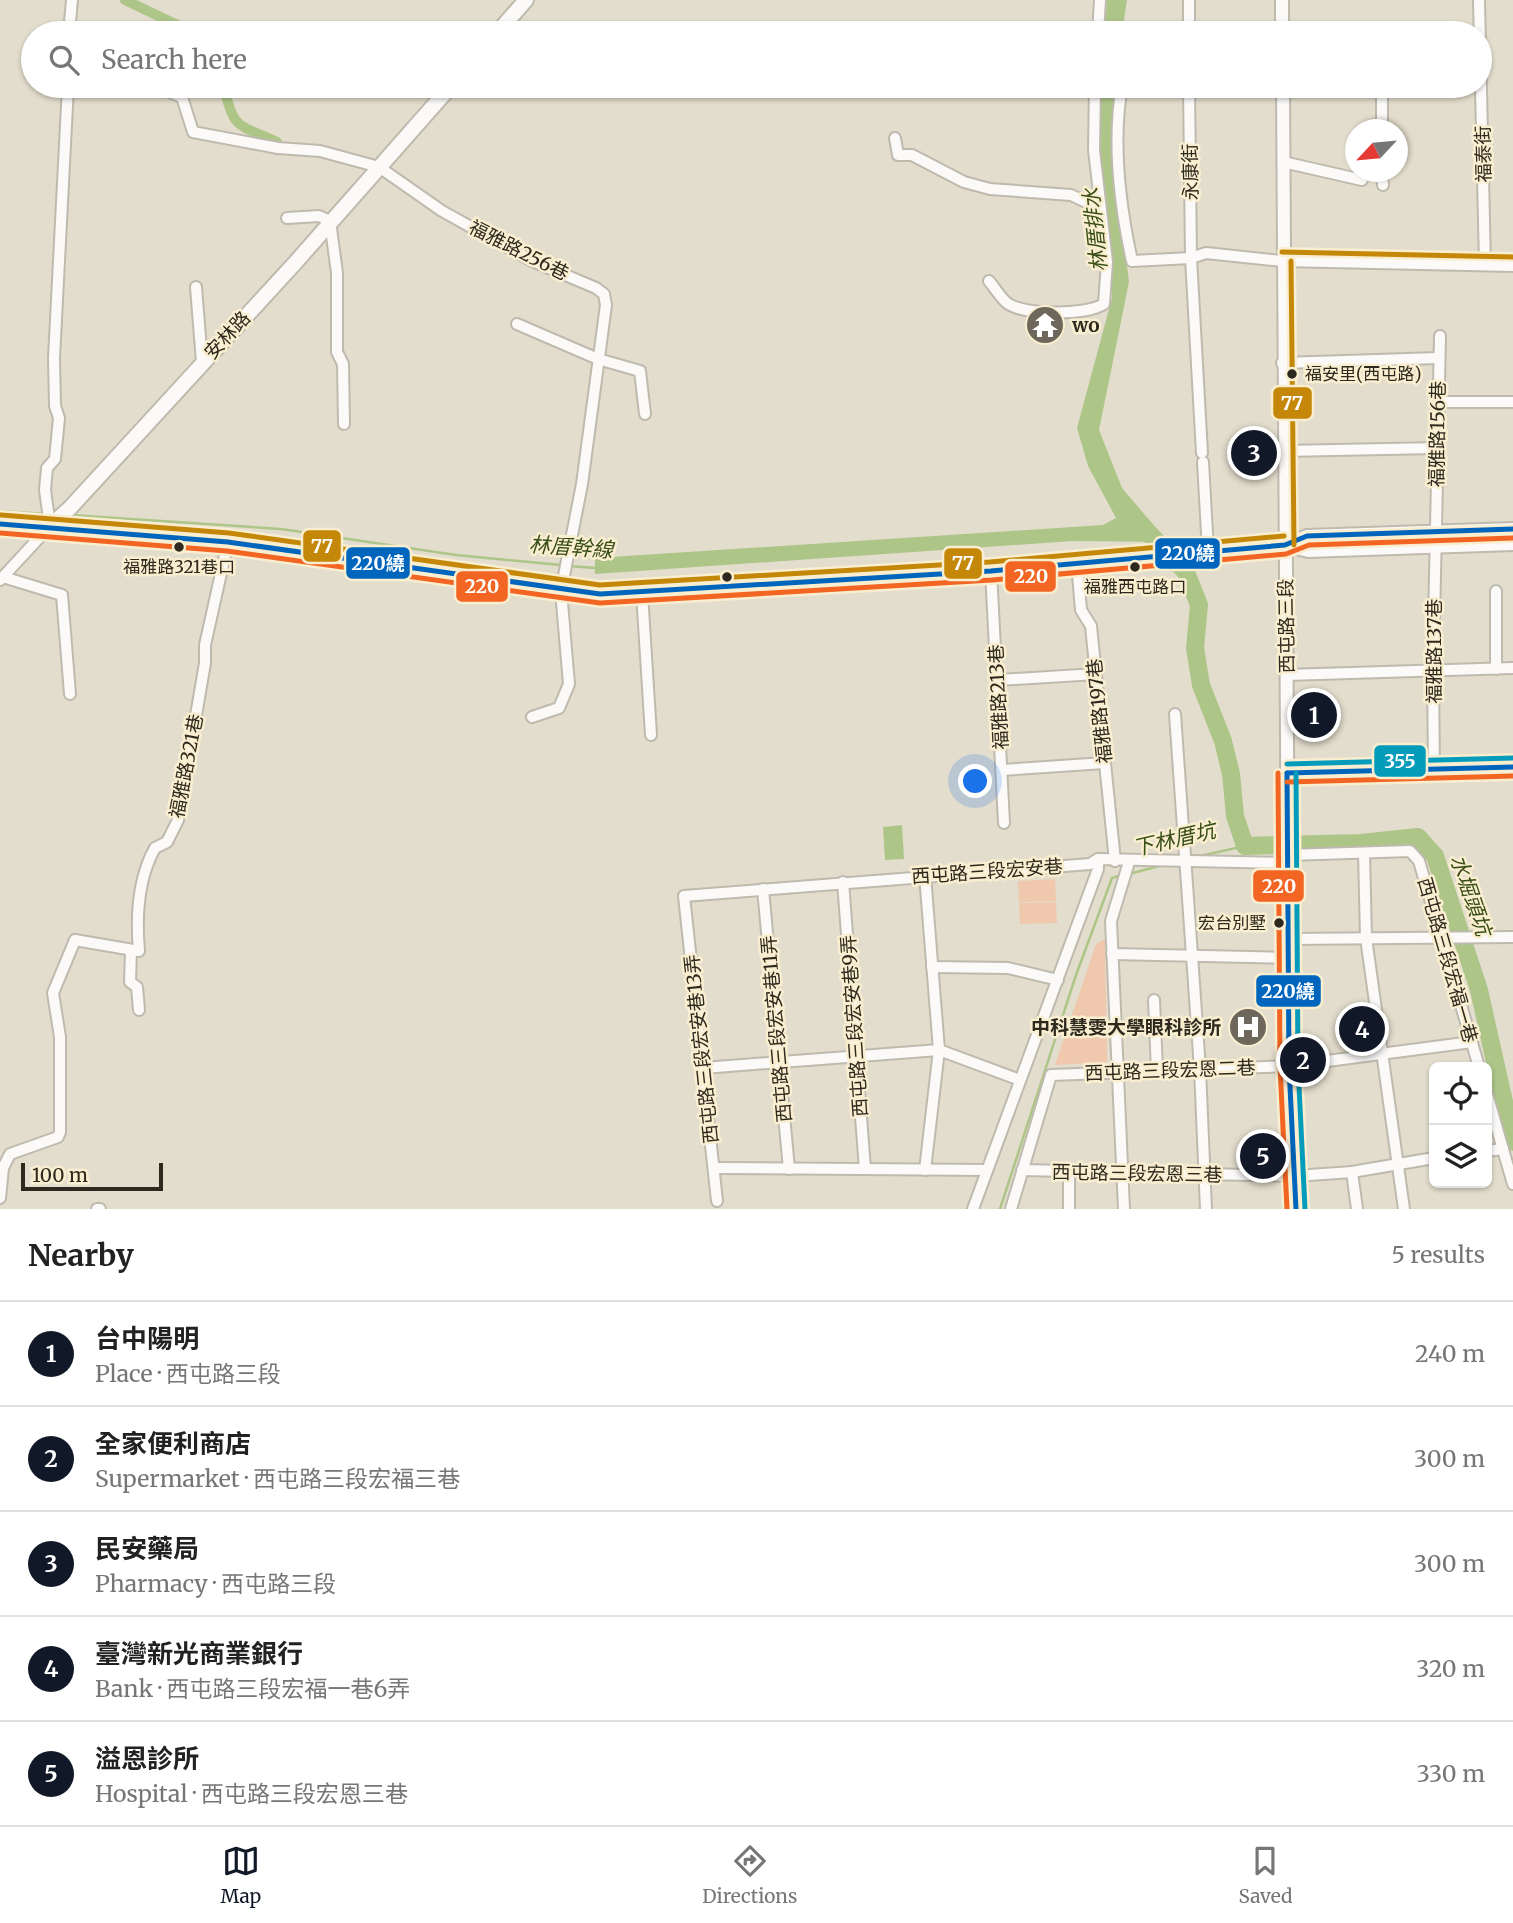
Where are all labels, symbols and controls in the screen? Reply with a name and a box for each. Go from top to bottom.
search box [21,21,1492,98]
icon: search [45,41,83,79]
text: Search here [101,43,247,76]
north arrow [1345,119,1408,182]
street label: 福泰街 [1471,125,1495,183]
street label: 永康街 [1178,143,1202,201]
water label: 林厝排水 [1077,186,1113,273]
street label: 福雅路256巷 [465,215,573,285]
temple icon: wo [1024,304,1066,346]
street label: 安林路 [199,306,255,364]
place label: wo [1071,313,1100,337]
place label: 福安里(西屯路) [1305,363,1422,385]
marker: 福安里(西屯路) [1285,367,1299,381]
street label: 福雅路156巷 [1424,381,1450,487]
line badge: 77 [1272,386,1313,420]
text: 77 [1281,391,1303,415]
pin: 3 [1231,427,1277,479]
line badge: 77 [302,529,342,563]
water label: 林厝幹線 [528,531,616,564]
text: 77 [311,534,333,558]
line badge: 220繞 [1154,537,1221,570]
marker: 福雅路321巷口 [172,540,186,554]
text: 220繞 [1161,541,1215,565]
line badge: 220繞 [345,546,411,580]
line badge: 77 [943,547,983,580]
text: 220繞 [351,551,405,575]
text: 77 [952,551,974,575]
place label: 福雅路321巷口 [123,556,235,578]
line badge: 220 [1004,560,1057,593]
marker: 福雅西屯路口 [1128,560,1142,574]
text: 220 [1014,564,1048,588]
line badge: 220 [455,570,509,603]
unlabelled marker [720,570,734,584]
text: 220 [465,574,499,598]
place label: 福雅西屯路口 [1084,576,1186,598]
street label: 西屯路三段 [1273,578,1299,674]
street label: 福雅路137巷 [1422,598,1446,704]
street label: 福雅路213巷 [983,644,1013,750]
street label: 福雅路197巷 [1082,657,1116,765]
pin: 1 [1291,689,1337,741]
street label: 福雅路321巷 [164,712,208,820]
line badge: 355 [1373,744,1427,778]
text: 355 [1384,749,1416,773]
your location [958,764,992,798]
water label: 下林厝坑 [1130,816,1221,862]
water label: 水堀頭坑 [1445,851,1498,942]
street label: 西屯路三段宏安巷 [910,854,1064,888]
line badge: 220 [1252,869,1305,903]
text: 220 [1262,874,1296,898]
street label: 西屯路三段宏福一巷 [1413,874,1483,1046]
place label: 宏台別墅 [1198,912,1266,934]
marker: 宏台別墅 [1272,916,1286,930]
street label: 西屯路三段宏安巷9弄 [836,934,872,1118]
street label: 西屯路三段宏安巷11弄 [756,935,796,1123]
street label: 西屯路三段宏安巷13弄 [679,953,723,1145]
line badge: 220繞 [1255,974,1322,1008]
text: 220繞 [1261,979,1315,1003]
pin: 4 [1339,1003,1385,1055]
hospital icon: 中科慧雯大學眼科診所 [1227,1006,1269,1048]
place label: 中科慧雯大學眼科診所 [1031,1015,1221,1039]
pin: 2 [1280,1034,1326,1086]
street label: 西屯路三段宏恩二巷 [1084,1055,1256,1085]
map controls [1429,1062,1492,1188]
button: locate [1429,1062,1492,1125]
button: layers [1429,1125,1492,1188]
pin: 5 [1240,1130,1286,1182]
scale bar [21,1160,163,1192]
street label: 西屯路三段宏恩三巷 [1051,1160,1223,1186]
text: 100 m [32,1163,88,1187]
text: Nearby [28,1236,134,1274]
text: 5 results [1391,1240,1485,1269]
text: 台中陽明 [95,1322,199,1355]
text: 1 [46,1339,56,1368]
text: 240 m [1415,1339,1485,1368]
text: Place · 西屯路三段 [95,1359,281,1388]
text: 全家便利商店 [95,1427,251,1460]
text: 2 [44,1444,58,1473]
text: 300 m [1414,1444,1485,1473]
text: Supermarket · 西屯路三段宏福三巷 [95,1464,460,1493]
text: 民安藥局 [95,1532,199,1565]
text: 3 [44,1549,58,1578]
text: 300 m [1414,1549,1485,1578]
text: Pharmacy · 西屯路三段 [95,1569,336,1598]
text: 臺灣新光商業銀行 [95,1637,303,1670]
text: 4 [44,1654,58,1683]
text: 320 m [1416,1654,1485,1683]
text: Bank · 西屯路三段宏福一巷6弄 [95,1674,411,1703]
text: 溢恩診所 [95,1742,199,1775]
text: 5 [44,1759,58,1788]
text: 330 m [1417,1759,1485,1788]
text: Hospital · 西屯路三段宏恩三巷 [95,1779,408,1808]
tab: Map [221,1842,261,1908]
tab: Directions [702,1842,797,1908]
tab: Saved [1239,1842,1292,1908]

